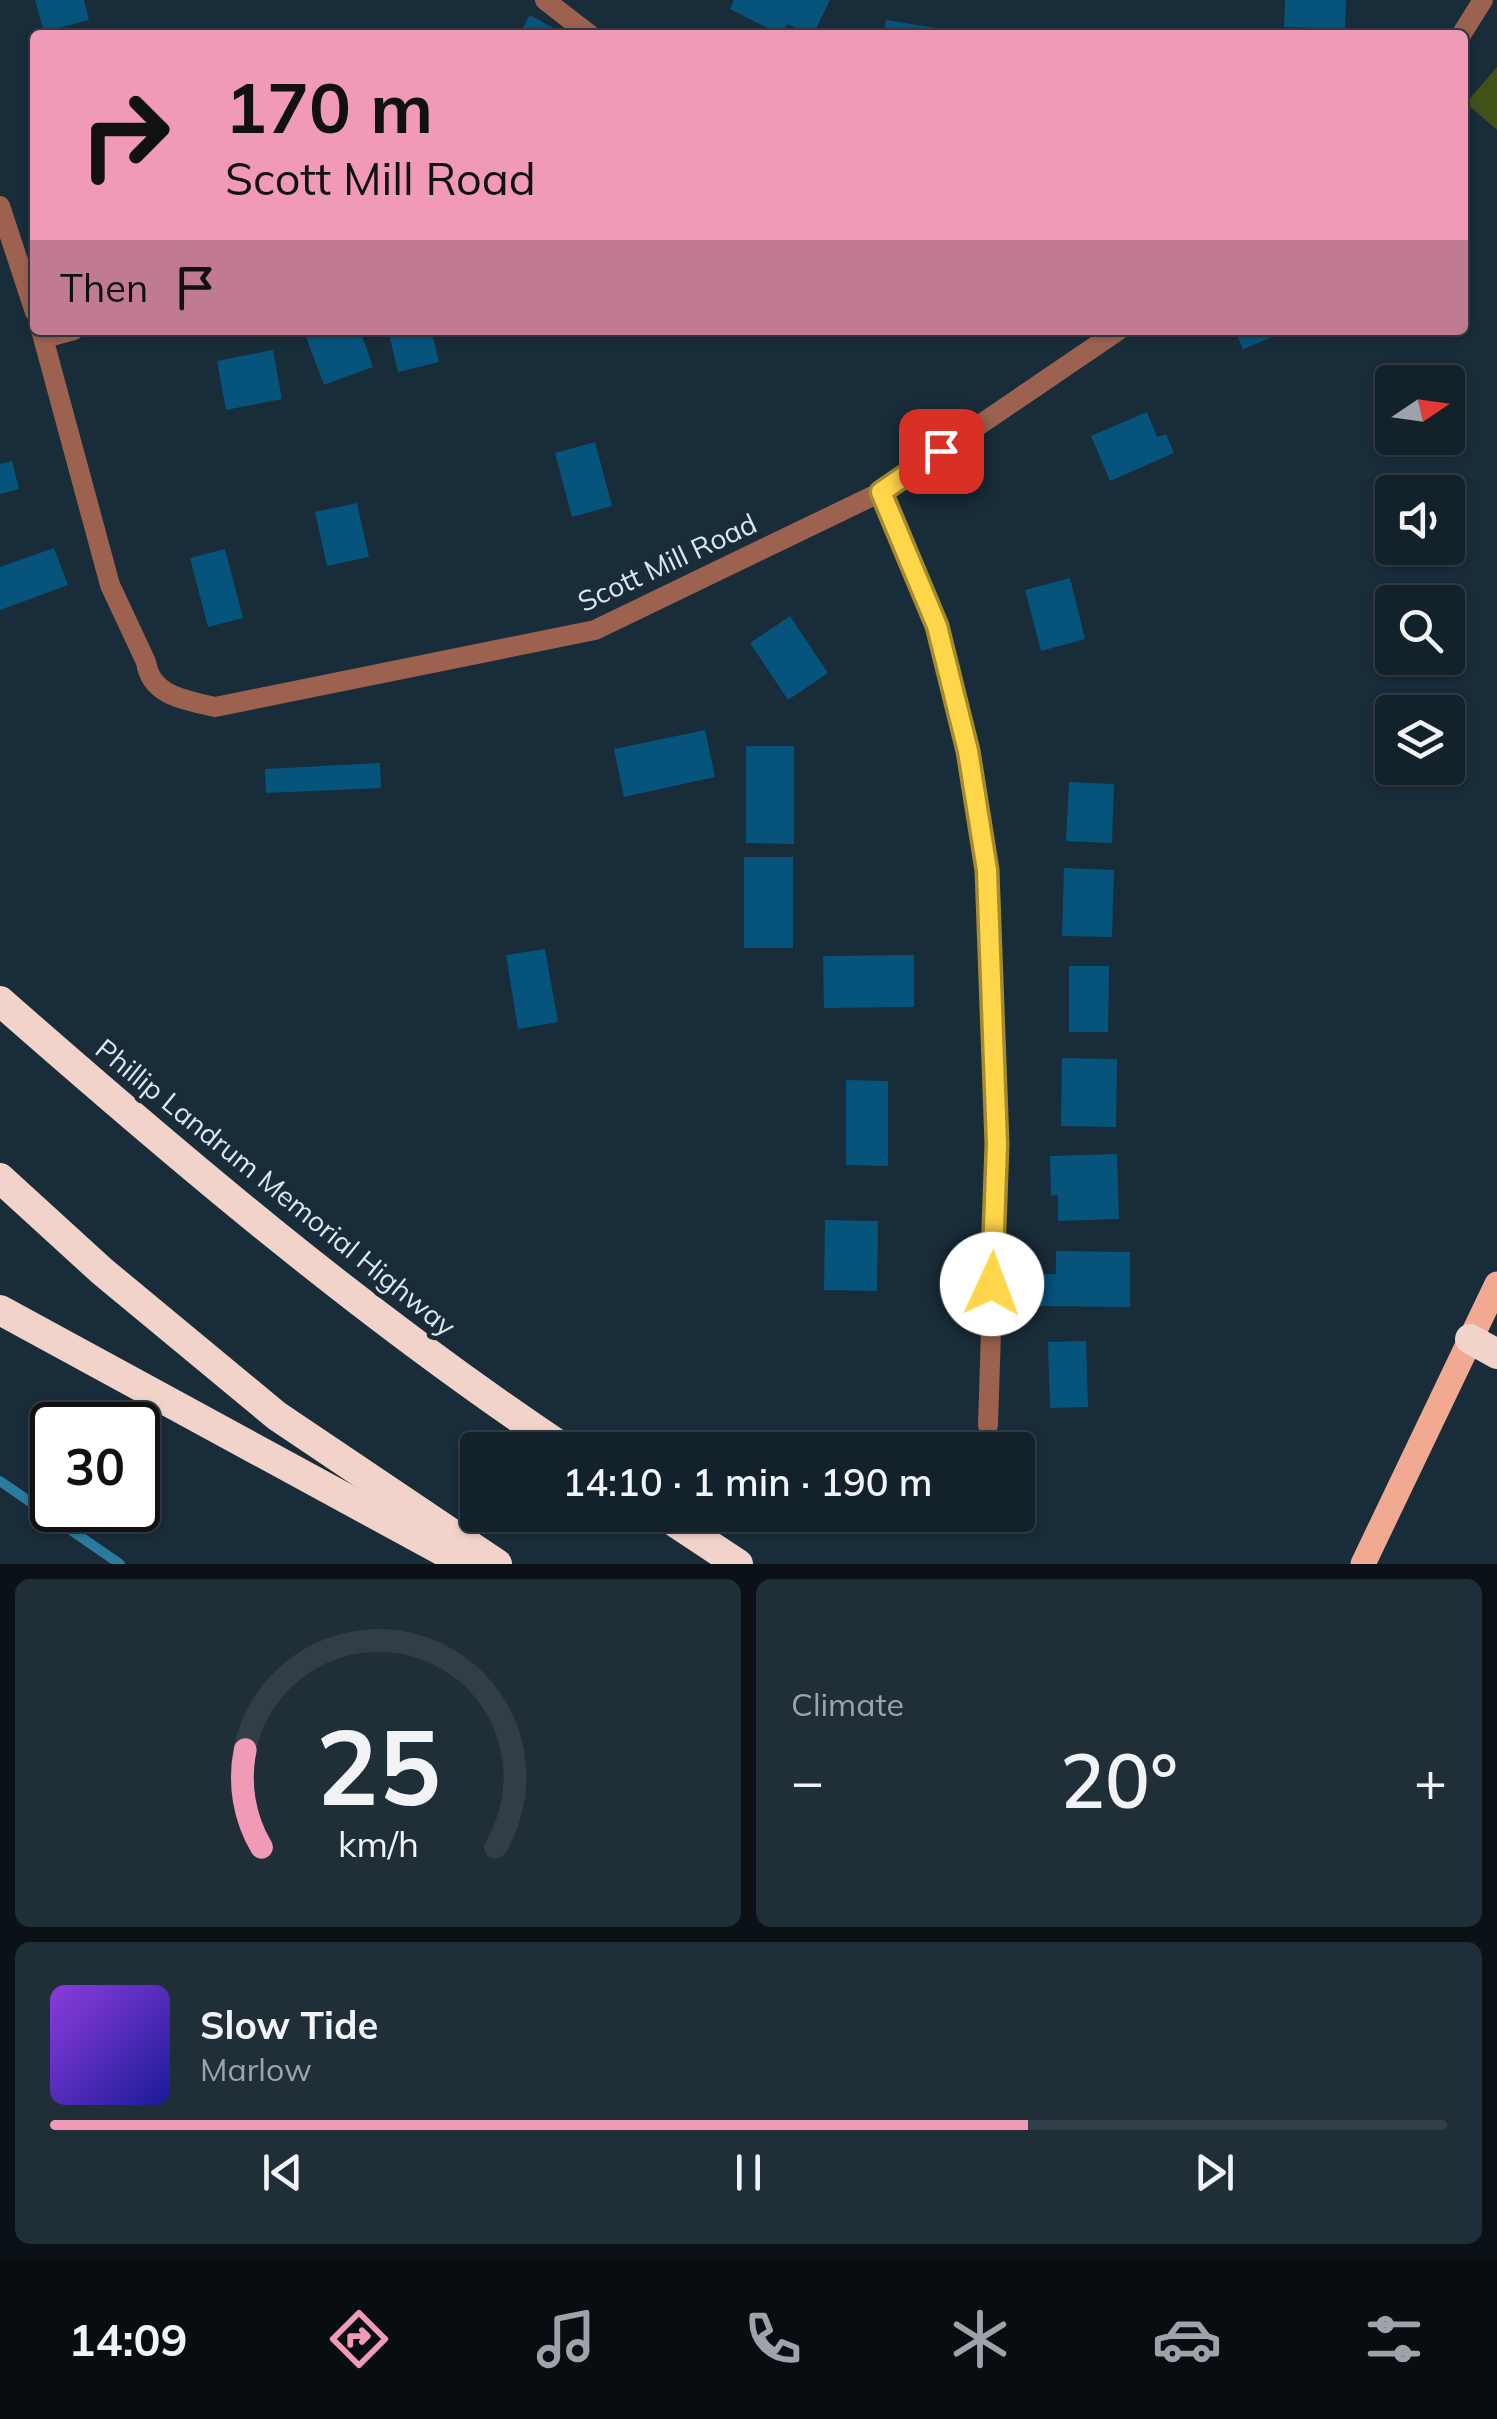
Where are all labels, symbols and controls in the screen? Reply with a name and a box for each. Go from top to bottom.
text: 170 m [225,63,433,151]
icon: right [60,70,190,200]
text: Scott Mill Road [225,150,536,206]
icon: arrive [168,260,223,315]
text: Then [60,264,148,312]
north arrow [1375,365,1465,455]
map controls [1375,365,1465,785]
pin [899,409,984,494]
icon: arrive [914,424,969,479]
button: sound [1375,475,1465,565]
street label: Scott Mill Road [572,505,762,619]
button: search [1375,585,1465,675]
button: layers [1375,695,1465,785]
street label: Phillip Landrum Memorial Highway [89,1031,463,1343]
position arrow [940,1232,1044,1336]
speed limit sign: 30 [30,1402,160,1532]
text: 14:10 · 1 min · 190 m [562,1458,933,1506]
text: Climate [791,1684,904,1724]
text: 25 [316,1700,440,1831]
text: 20° [1060,1733,1178,1827]
text: − [791,1746,824,1815]
text: + [1414,1746,1447,1815]
text: km/h [338,1821,418,1866]
text: Slow Tide [200,2001,378,2049]
text: Marlow [200,2049,312,2089]
icon: previous [255,2145,310,2200]
icon: pause [721,2145,776,2200]
icon: next [1187,2145,1242,2200]
icon: directions [324,2304,394,2374]
icon: music [531,2304,601,2374]
icon: phone [738,2304,808,2374]
icon: climate [945,2304,1015,2374]
icon: car [1152,2304,1222,2374]
icon: filters [1359,2304,1429,2374]
text: 14:09 [68,2311,188,2367]

